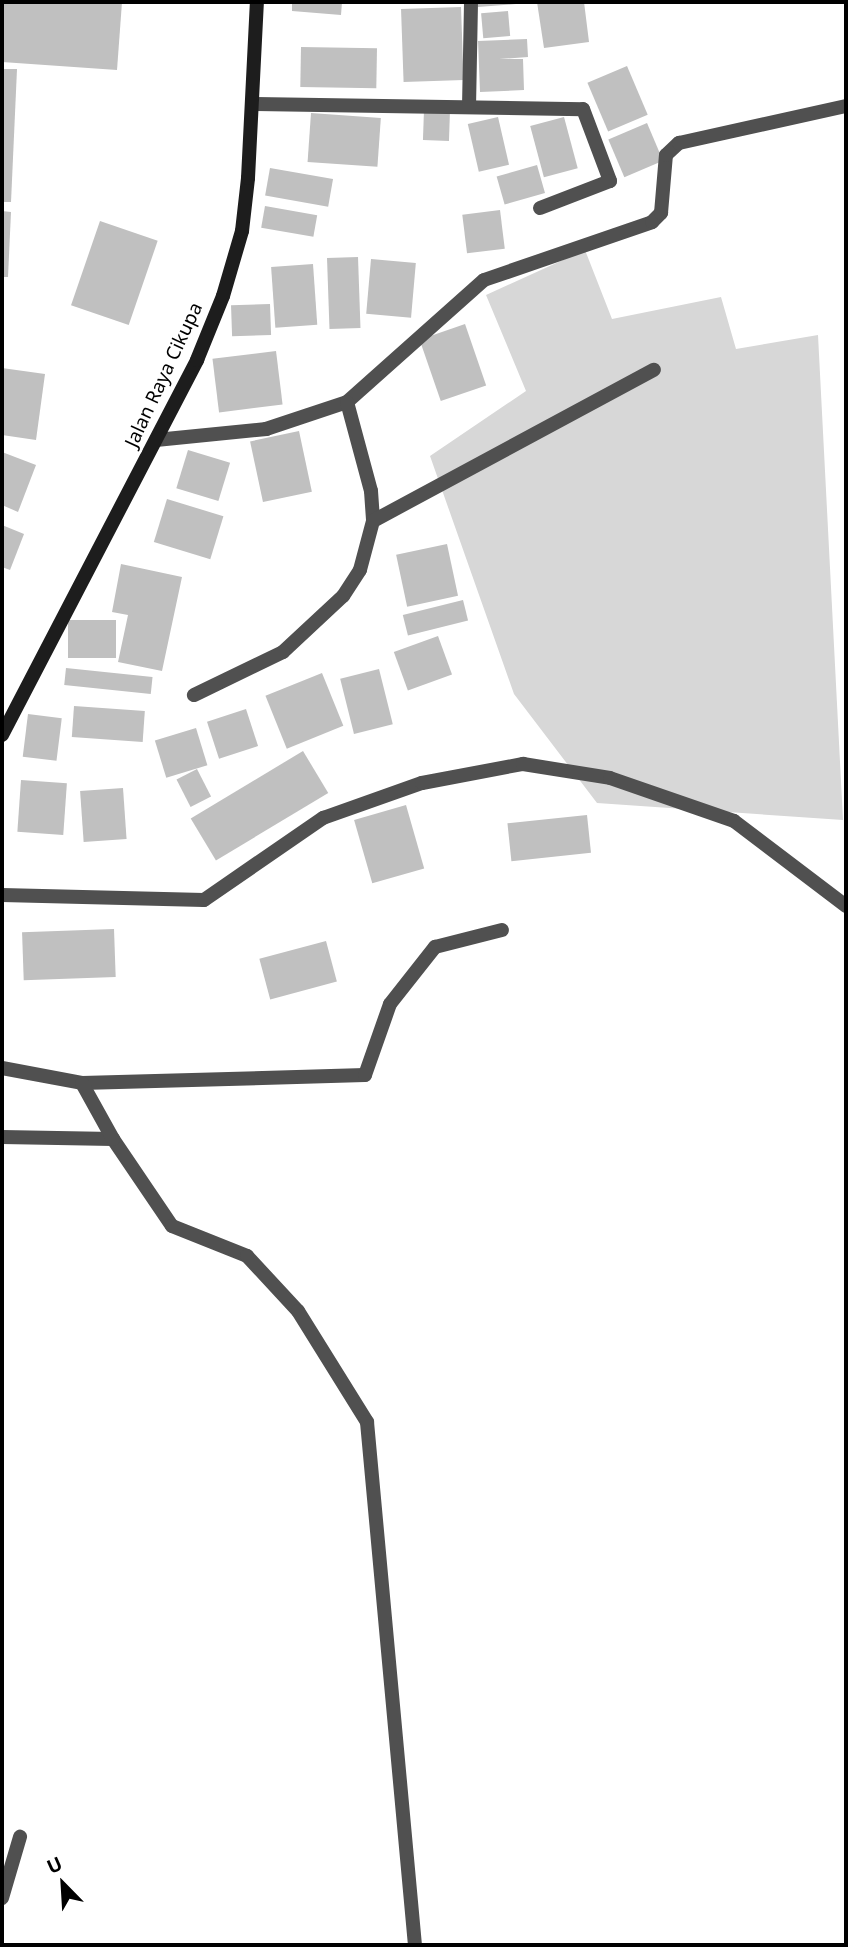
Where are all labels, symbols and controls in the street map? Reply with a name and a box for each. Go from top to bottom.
street label: Jalan Raya Cikupa [120,299,208,451]
north arrow [28,1849,98,1919]
text: U [43,1850,66,1880]

